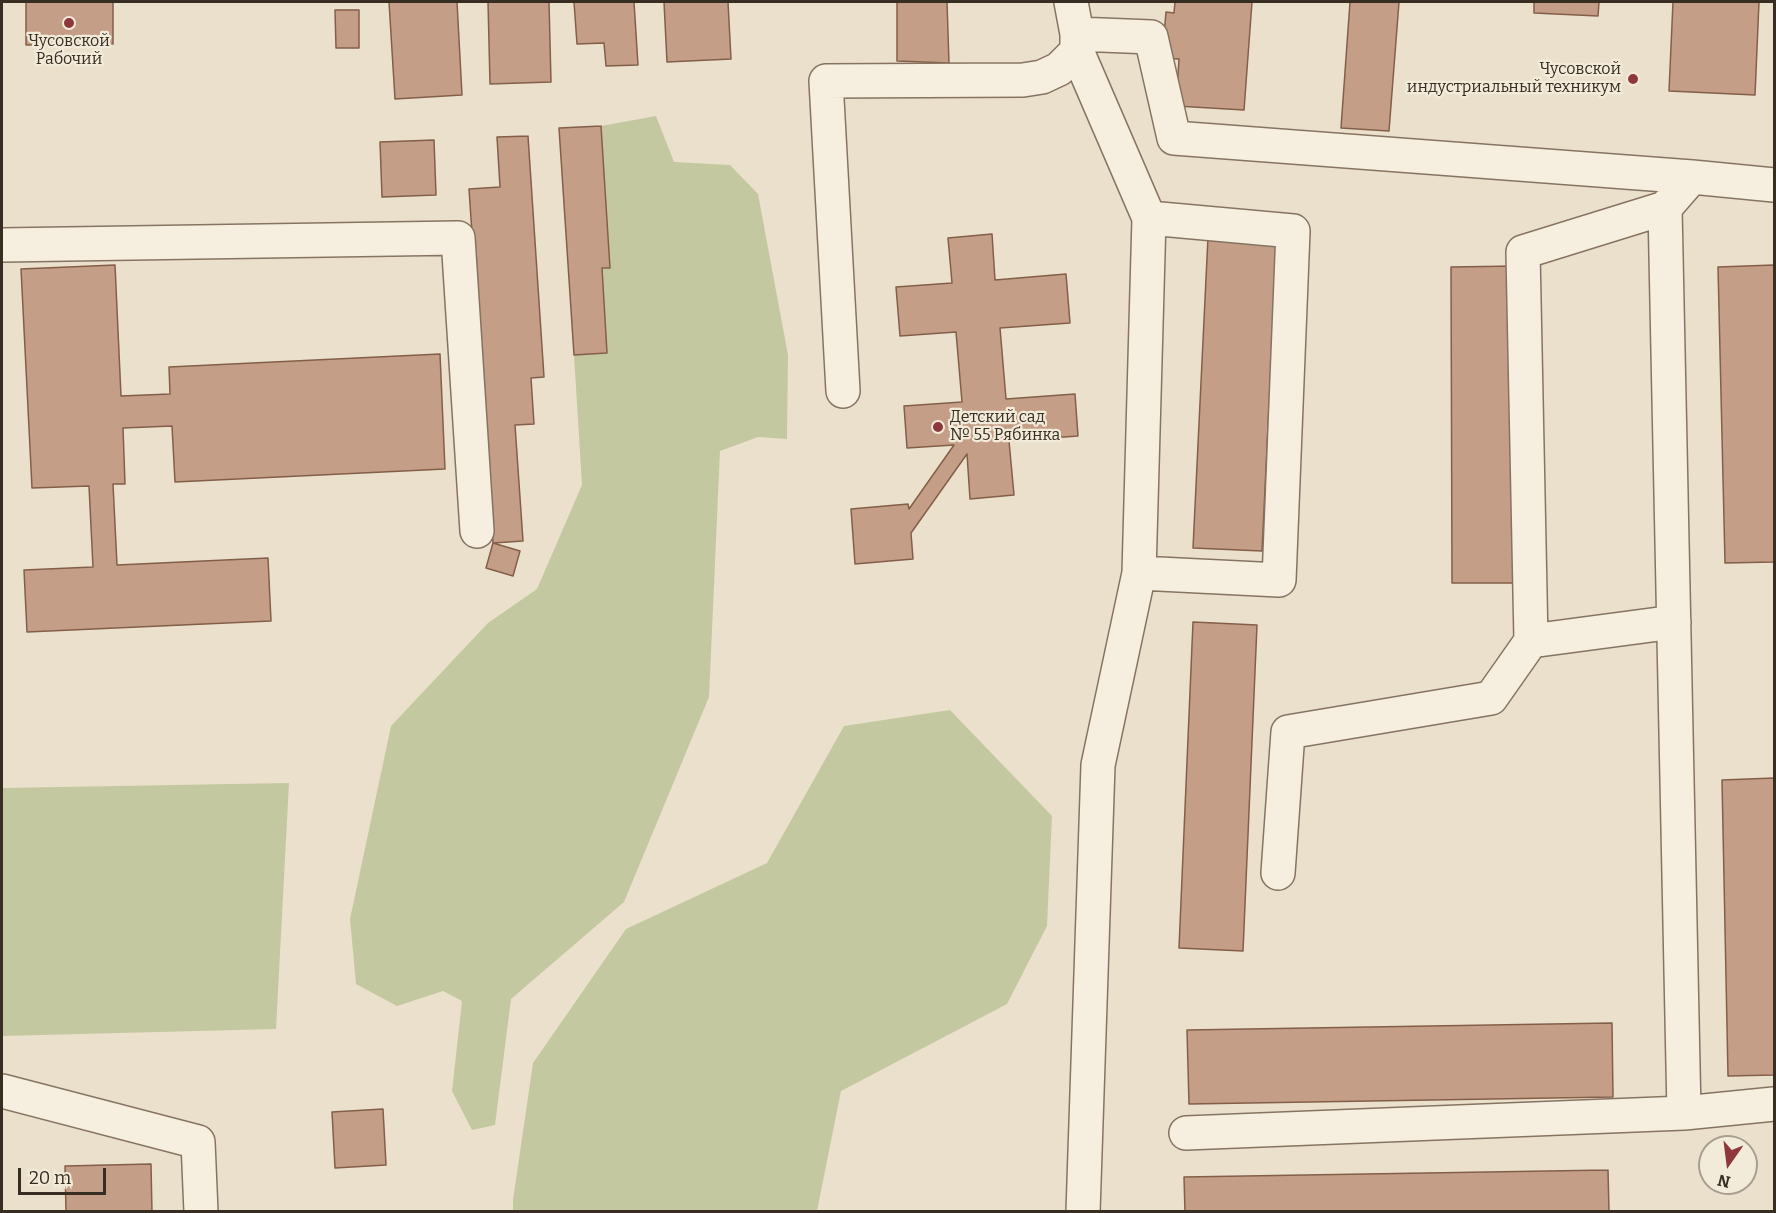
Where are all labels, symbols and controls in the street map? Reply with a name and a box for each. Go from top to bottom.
marker: Чусовской Рабочий [62,16,76,30]
place label: Чусовской Рабочий [28,32,110,70]
place label: Чусовской индустриальный техникум [1407,60,1621,98]
marker: Чусовской индустриальный техникум [1626,72,1640,86]
place label: Детский сад № 55 Рябинка [950,408,1060,446]
marker: Детский сад № 55 Рябинка [931,420,945,434]
north arrow [1698,1135,1758,1195]
scale bar [21,1156,110,1194]
text: 20 m [29,1167,71,1189]
text: N [1716,1170,1732,1192]

